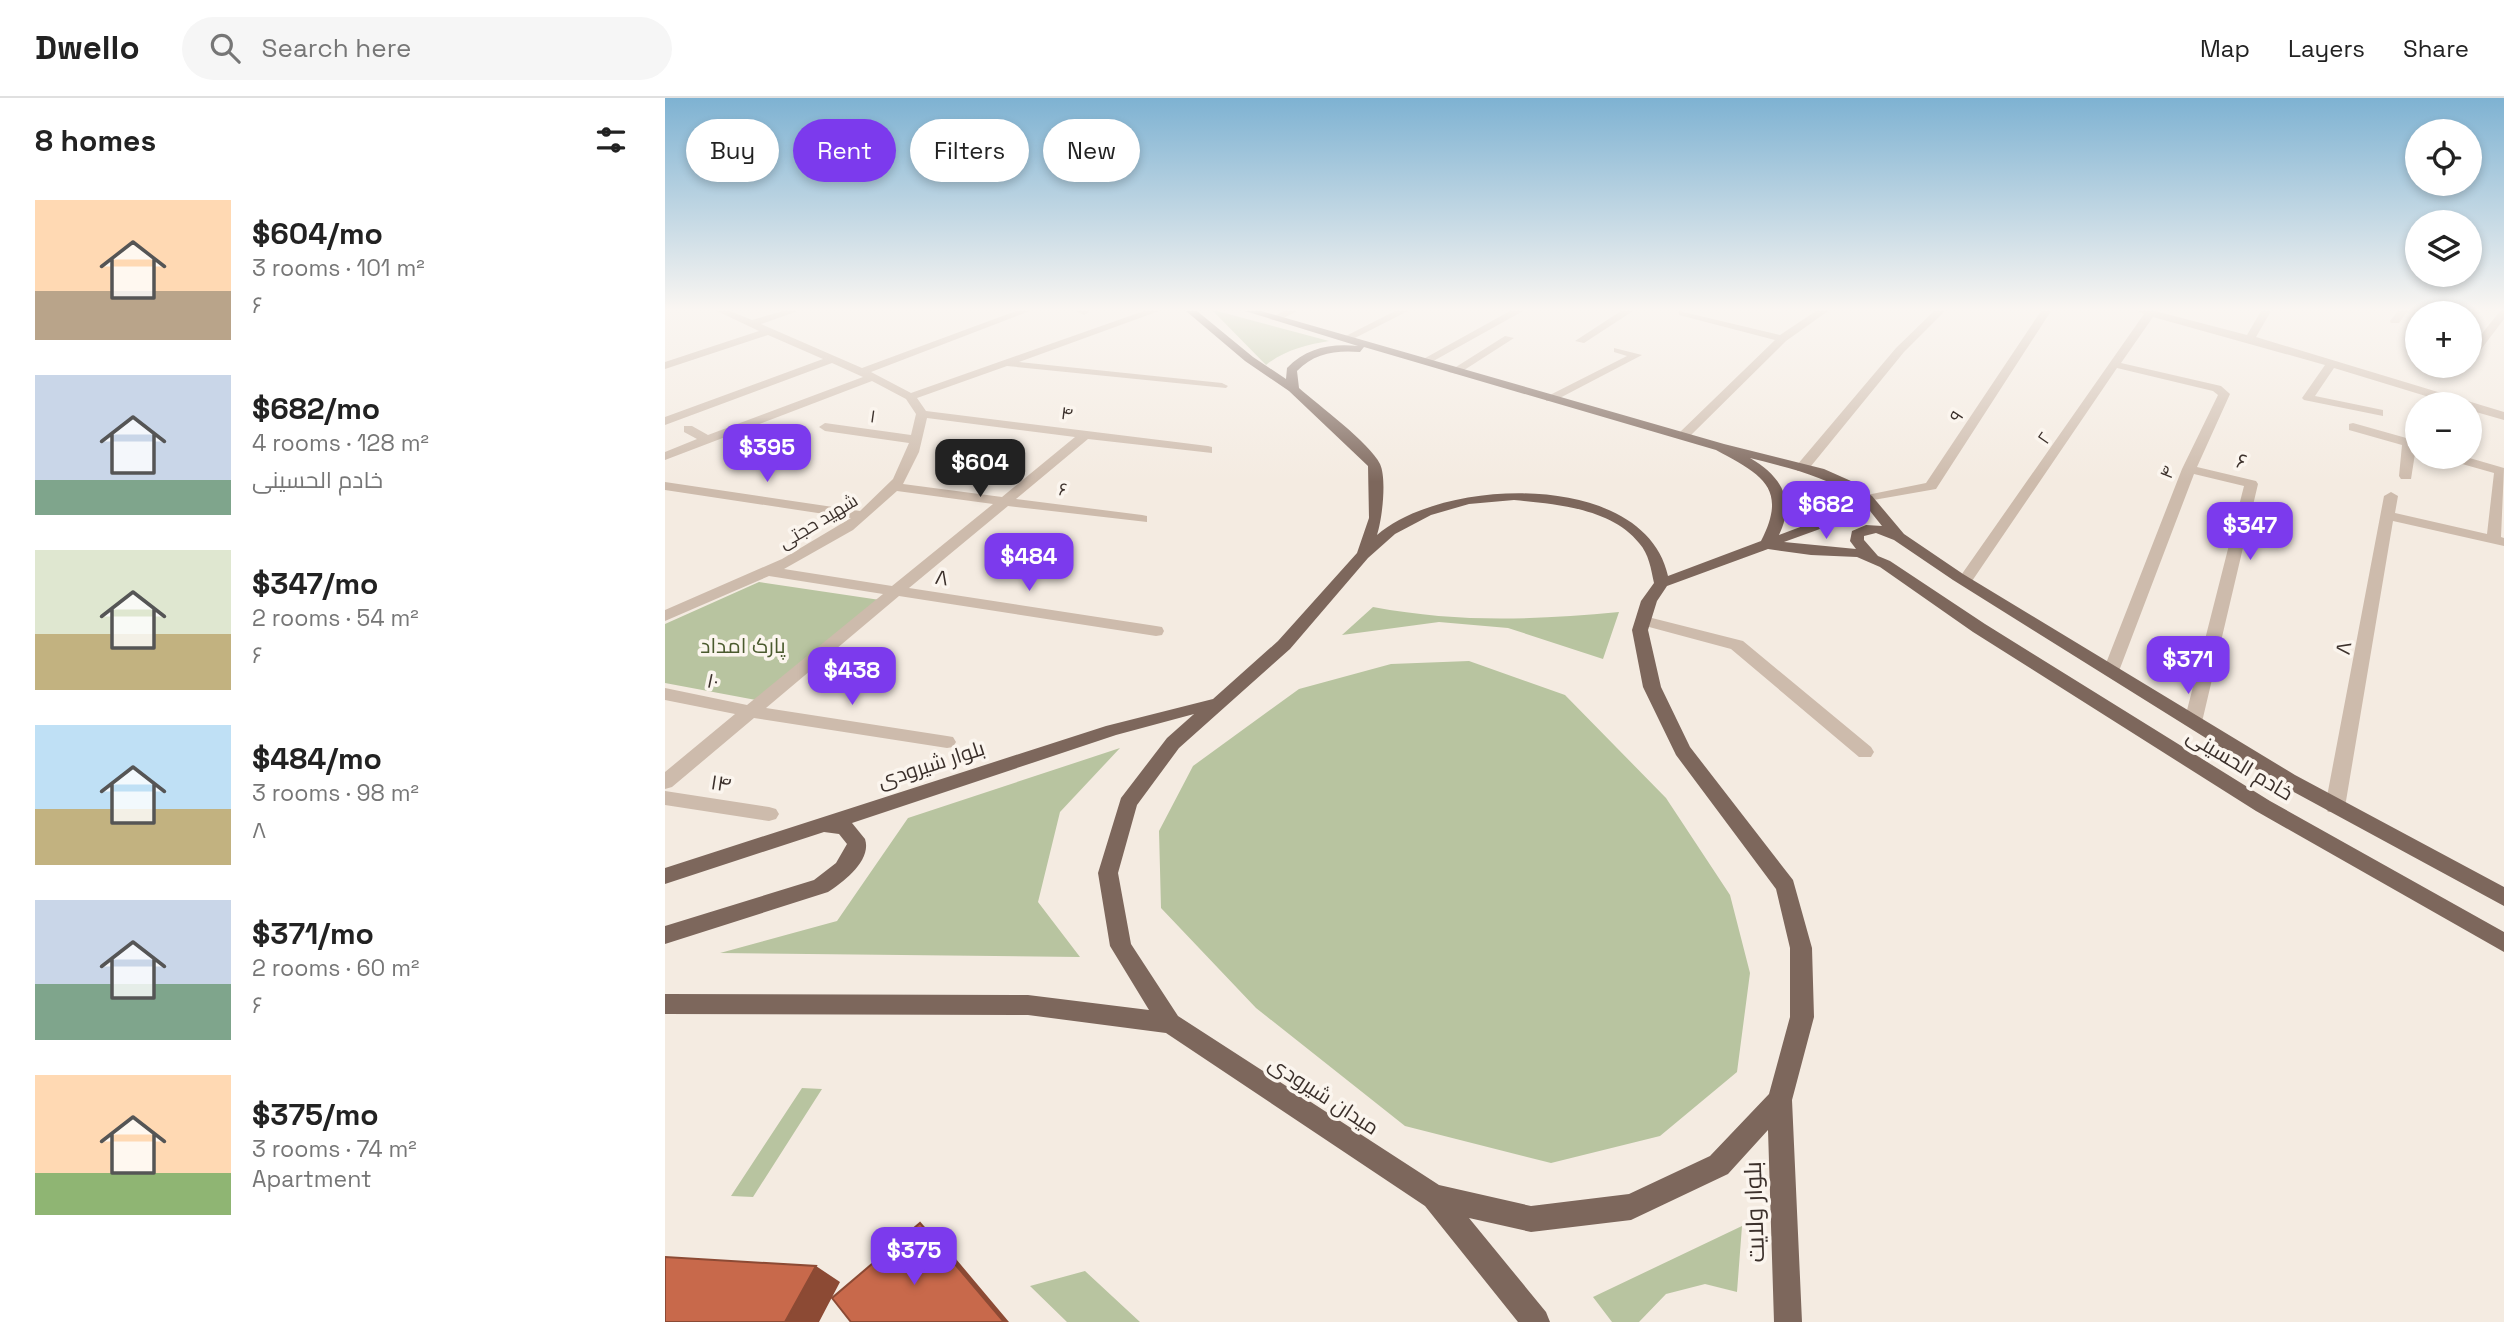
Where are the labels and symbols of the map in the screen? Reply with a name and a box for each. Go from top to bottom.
street label: ۴ [1060,401,1074,425]
street label: ۱ [869,404,877,428]
street label: ۹ [1944,406,1968,426]
pin: $395 [726,424,808,484]
street label: ۲ [2032,428,2056,448]
pin: $604 [939,440,1021,499]
street label: ۶ [2233,447,2251,475]
street label: ۴ [2154,462,2180,482]
street label: ۶ [1057,477,1069,501]
pin: $682 [1785,482,1867,541]
street label: شهید حجتی [774,488,862,554]
pin: $347 [2209,503,2291,562]
pin: $484 [988,533,1070,593]
street label: ۸ [933,563,951,591]
park label: پارک امداد [700,632,786,660]
pin: $371 [2147,636,2229,696]
street label: ۸ [2329,639,2357,657]
pin: $438 [811,648,893,707]
street label: ۱۰ [704,667,722,695]
street label: خادم الحسینی [2181,722,2298,807]
street label: بلوار شیرودی [874,734,988,794]
street label: ۱۴ [709,768,733,798]
street label: میدان شیرودی [1264,1049,1384,1141]
street label: بلوار ولایت [1737,1161,1771,1263]
pin: $375 [873,1228,955,1287]

